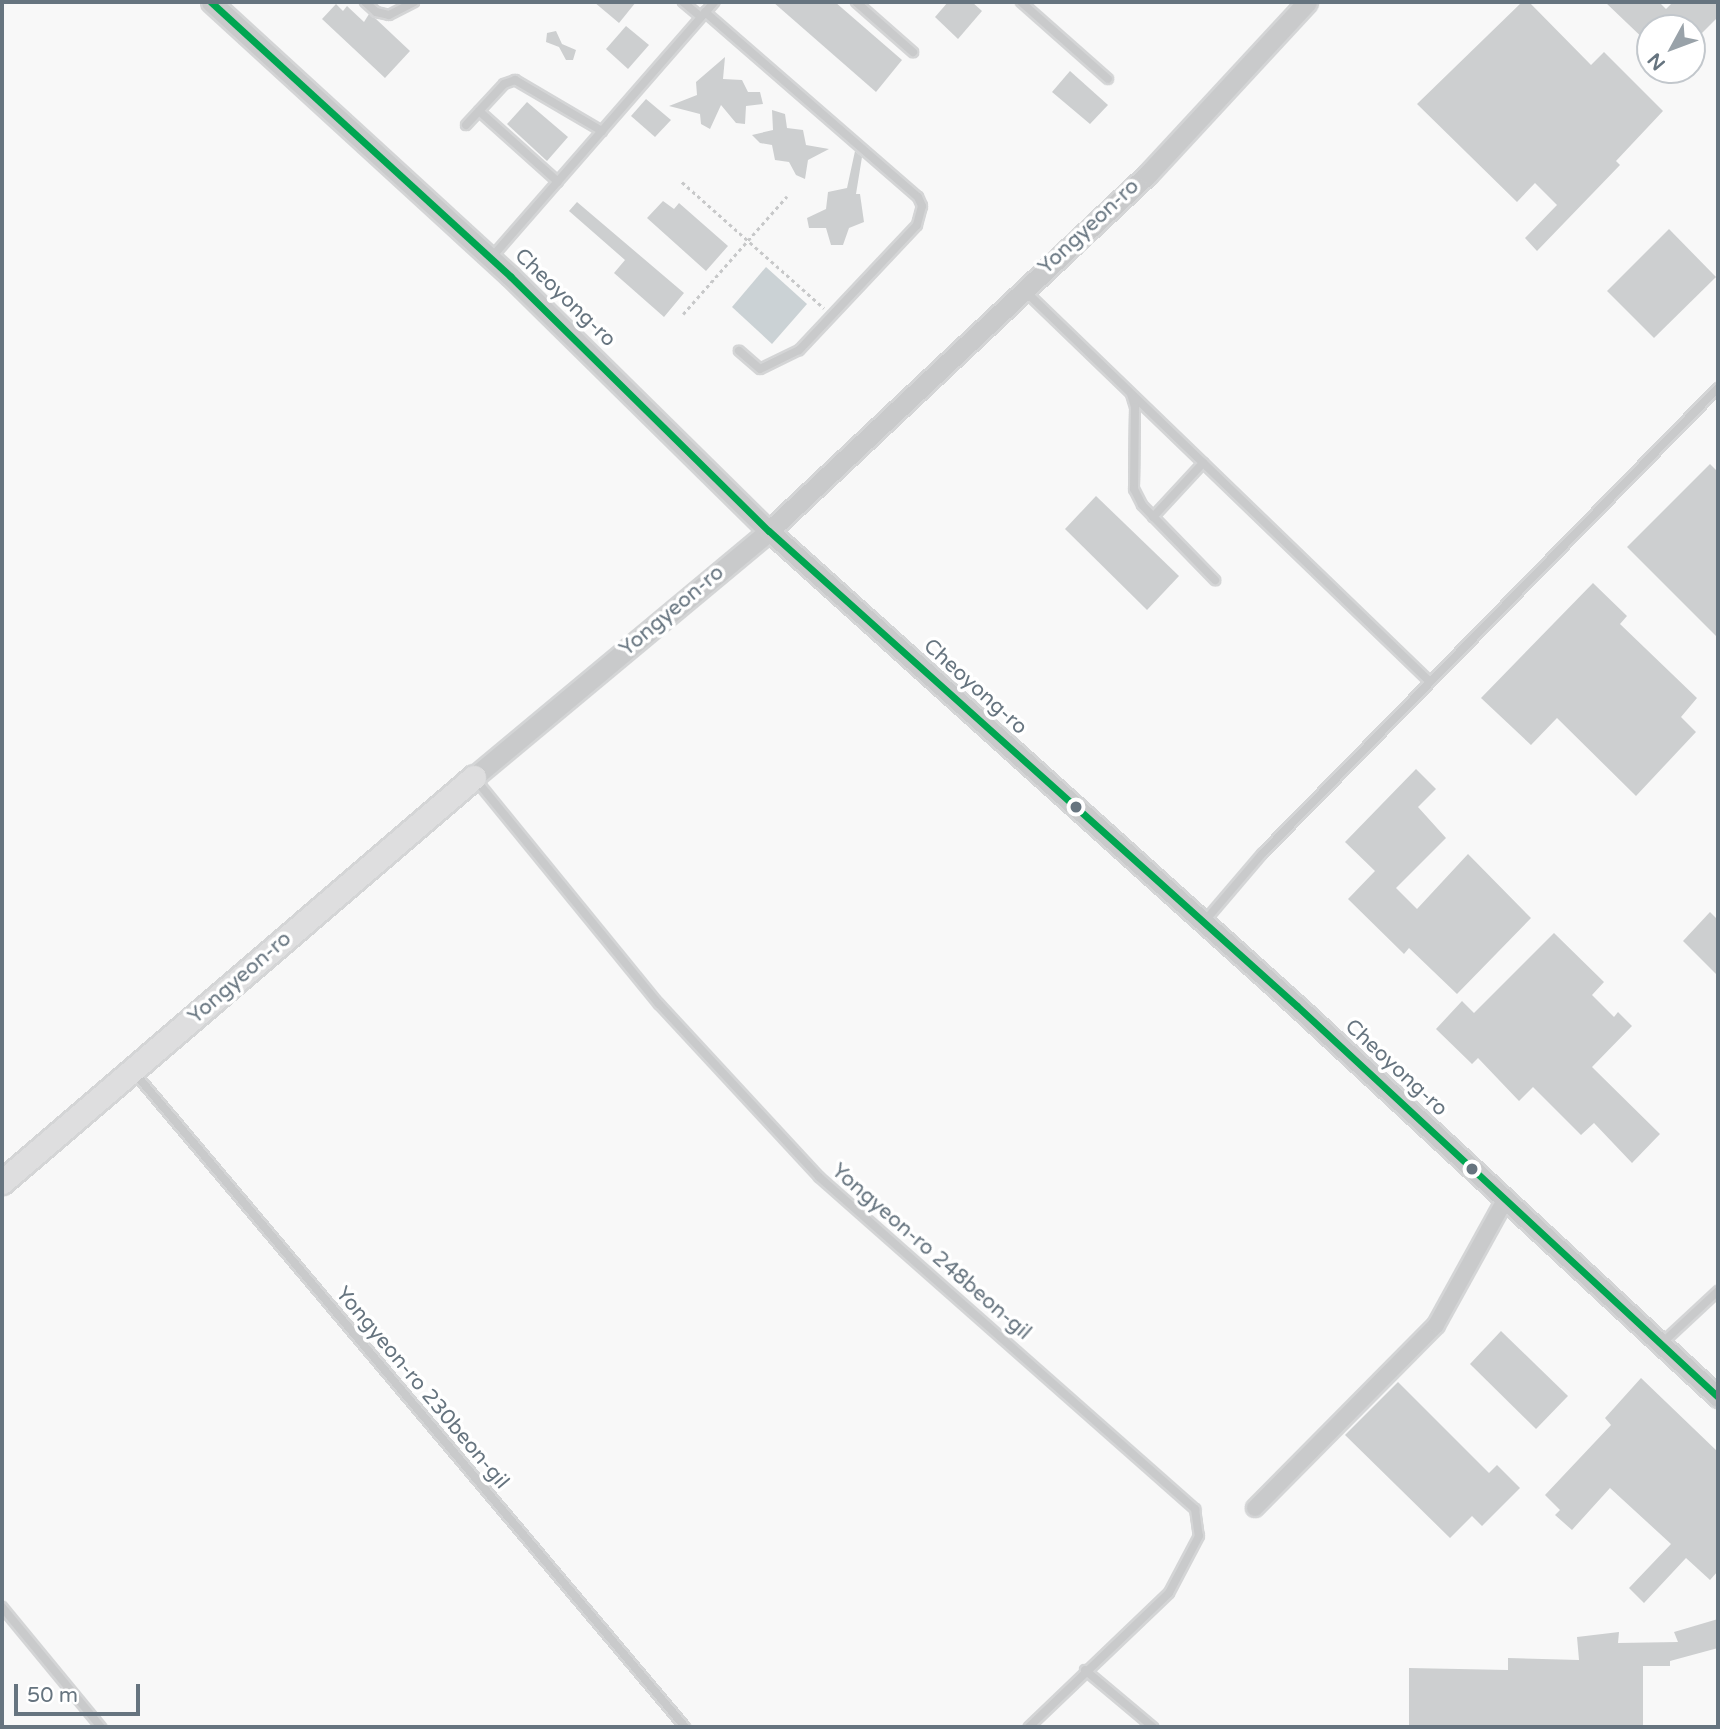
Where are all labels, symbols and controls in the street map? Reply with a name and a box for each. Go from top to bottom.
north arrow [1636,14,1706,84]
text: N [1643,48,1670,74]
street label: Yongyeon-ro [1033,174,1145,280]
street label: Cheoyong-ro [509,243,621,353]
street label: Yongyeon-ro [615,560,729,662]
street label: Cheoyong-ro [918,634,1032,740]
unlabelled marker [1069,800,1083,814]
street label: Yongyeon-ro [183,926,297,1030]
street label: Cheoyong-ro [1340,1014,1452,1122]
street label: Yongyeon-ro 248beon-gil [826,1158,1036,1346]
unlabelled marker [1465,1162,1479,1176]
street label: Yongyeon-ro 230beon-gil [330,1282,514,1494]
scale bar [18,1670,144,1714]
text: 50 m [27,1683,78,1708]

